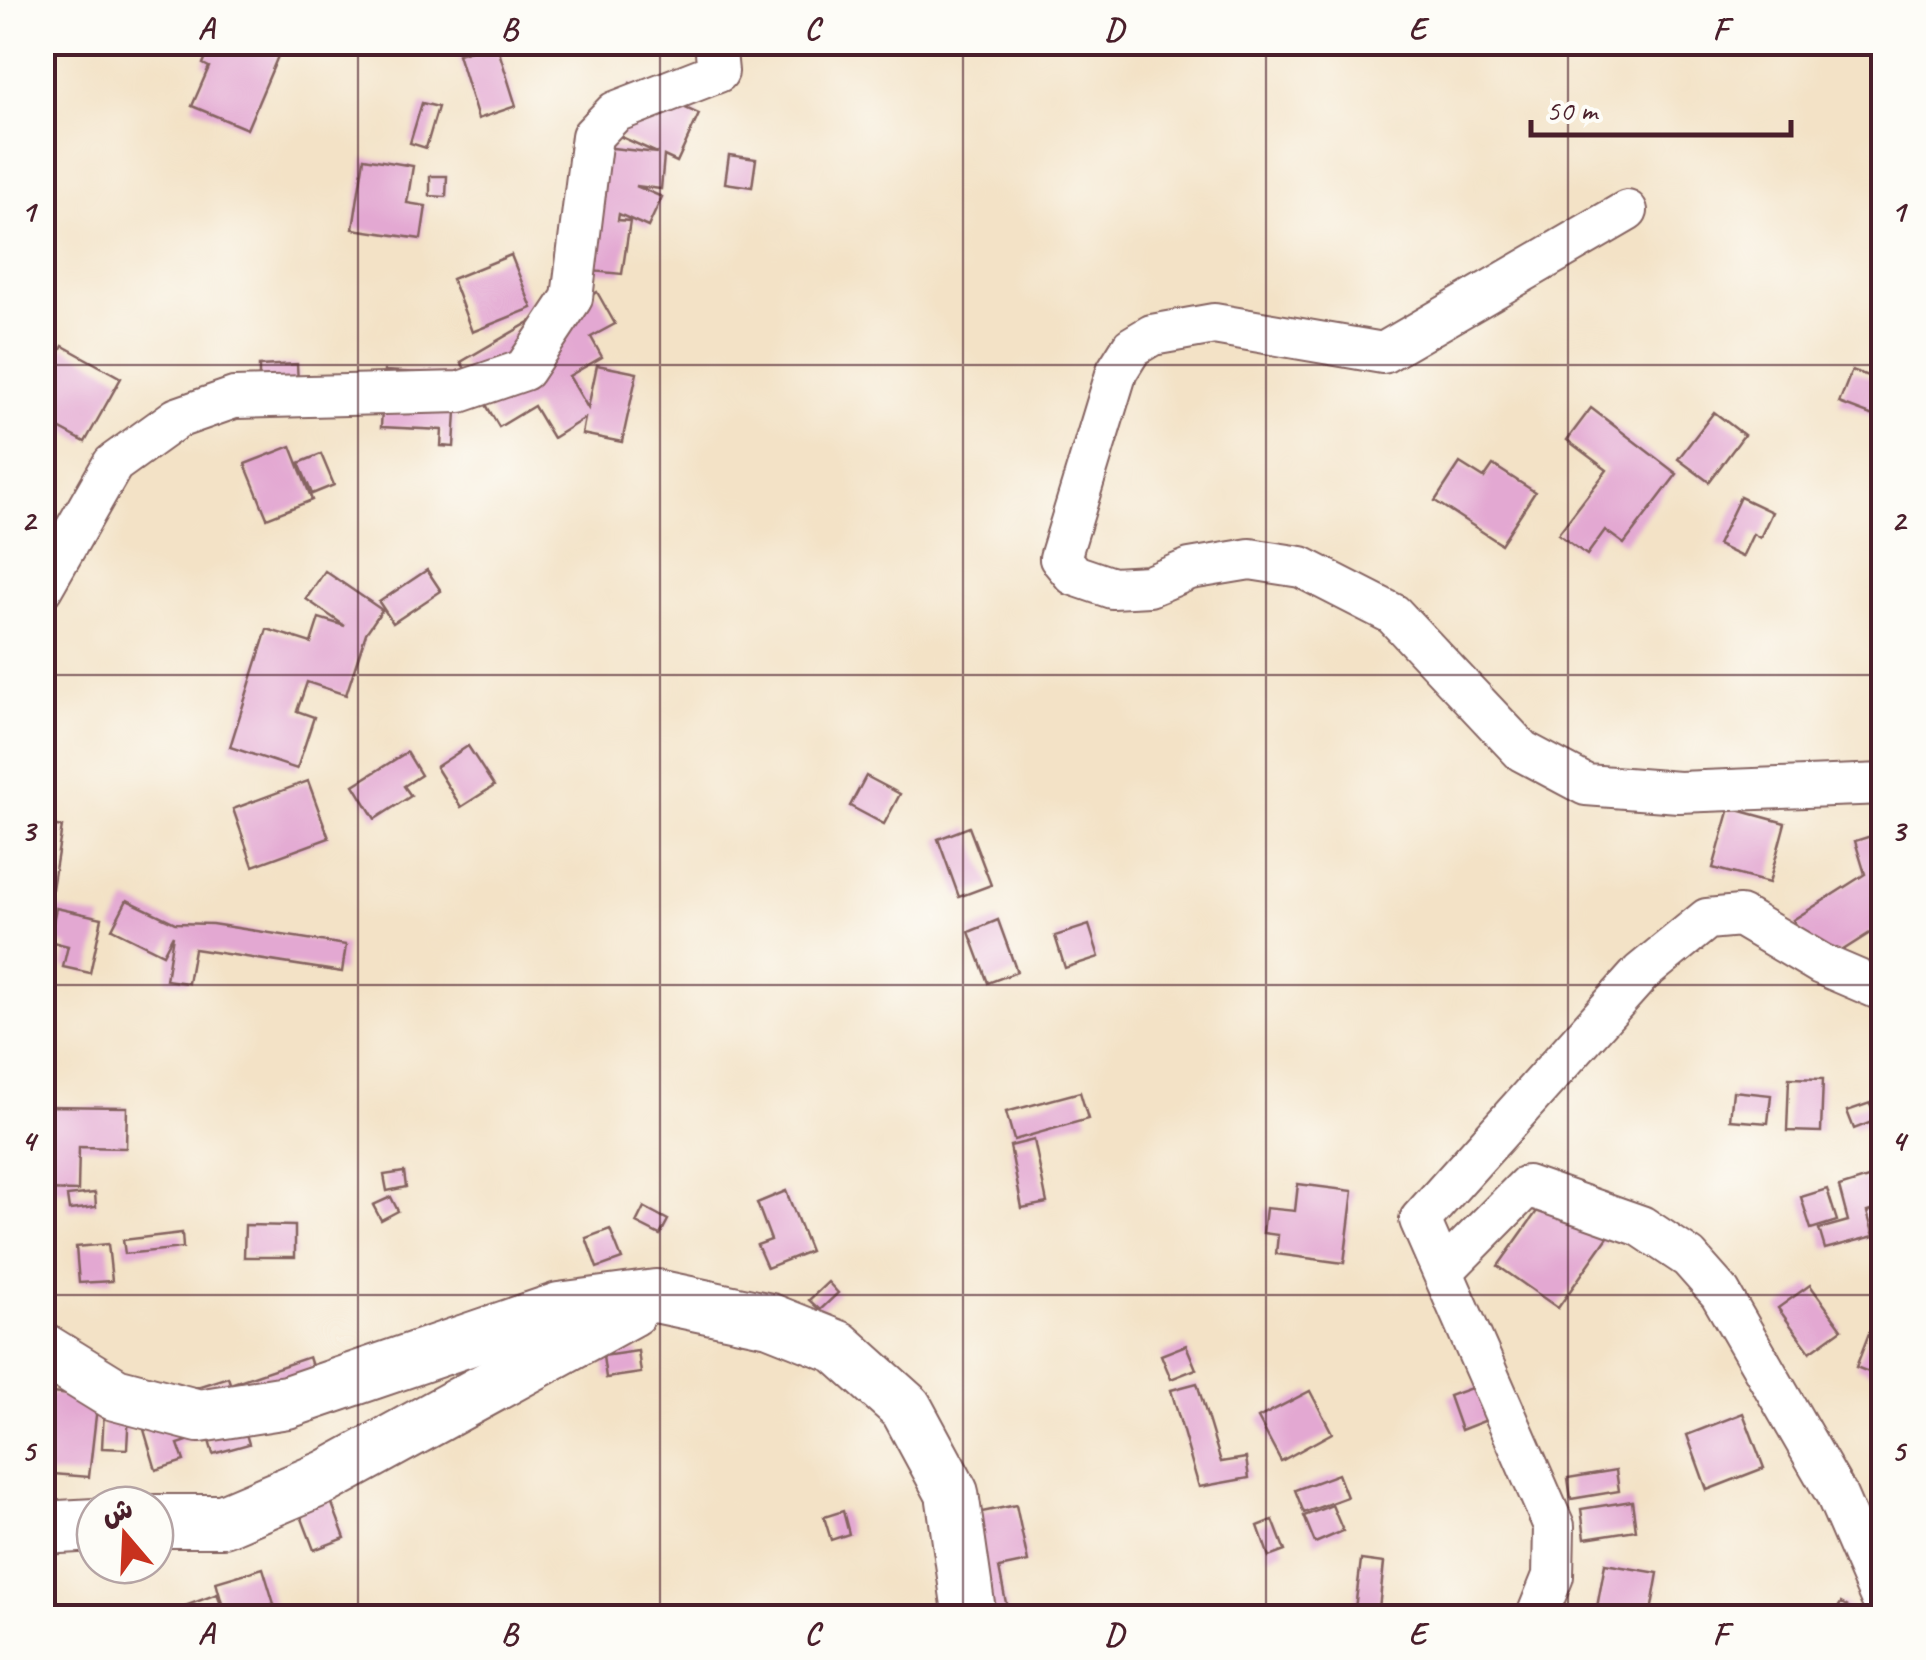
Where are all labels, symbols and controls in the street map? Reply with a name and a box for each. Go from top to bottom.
text: A [198,8,217,49]
text: B [501,8,520,49]
text: C [804,8,824,49]
text: D [1105,8,1127,49]
text: E [1408,8,1430,49]
text: F [1713,8,1735,49]
scale bar [1531,75,1791,137]
text: 50 m [1546,91,1599,129]
text: 1 [21,190,39,231]
text: 1 [1891,190,1909,231]
text: 2 [21,500,38,541]
text: 2 [1891,500,1908,541]
text: 3 [21,810,38,851]
text: 3 [1891,810,1908,851]
text: 4 [21,1120,39,1161]
text: 4 [1891,1120,1909,1161]
text: 5 [21,1430,38,1471]
text: 5 [1891,1430,1908,1471]
north arrow [75,1485,175,1585]
text: ش [97,1490,137,1533]
text: A [198,1613,217,1654]
text: B [501,1613,520,1654]
text: C [804,1613,824,1654]
text: D [1105,1613,1127,1654]
text: E [1408,1613,1430,1654]
text: F [1713,1613,1735,1654]

